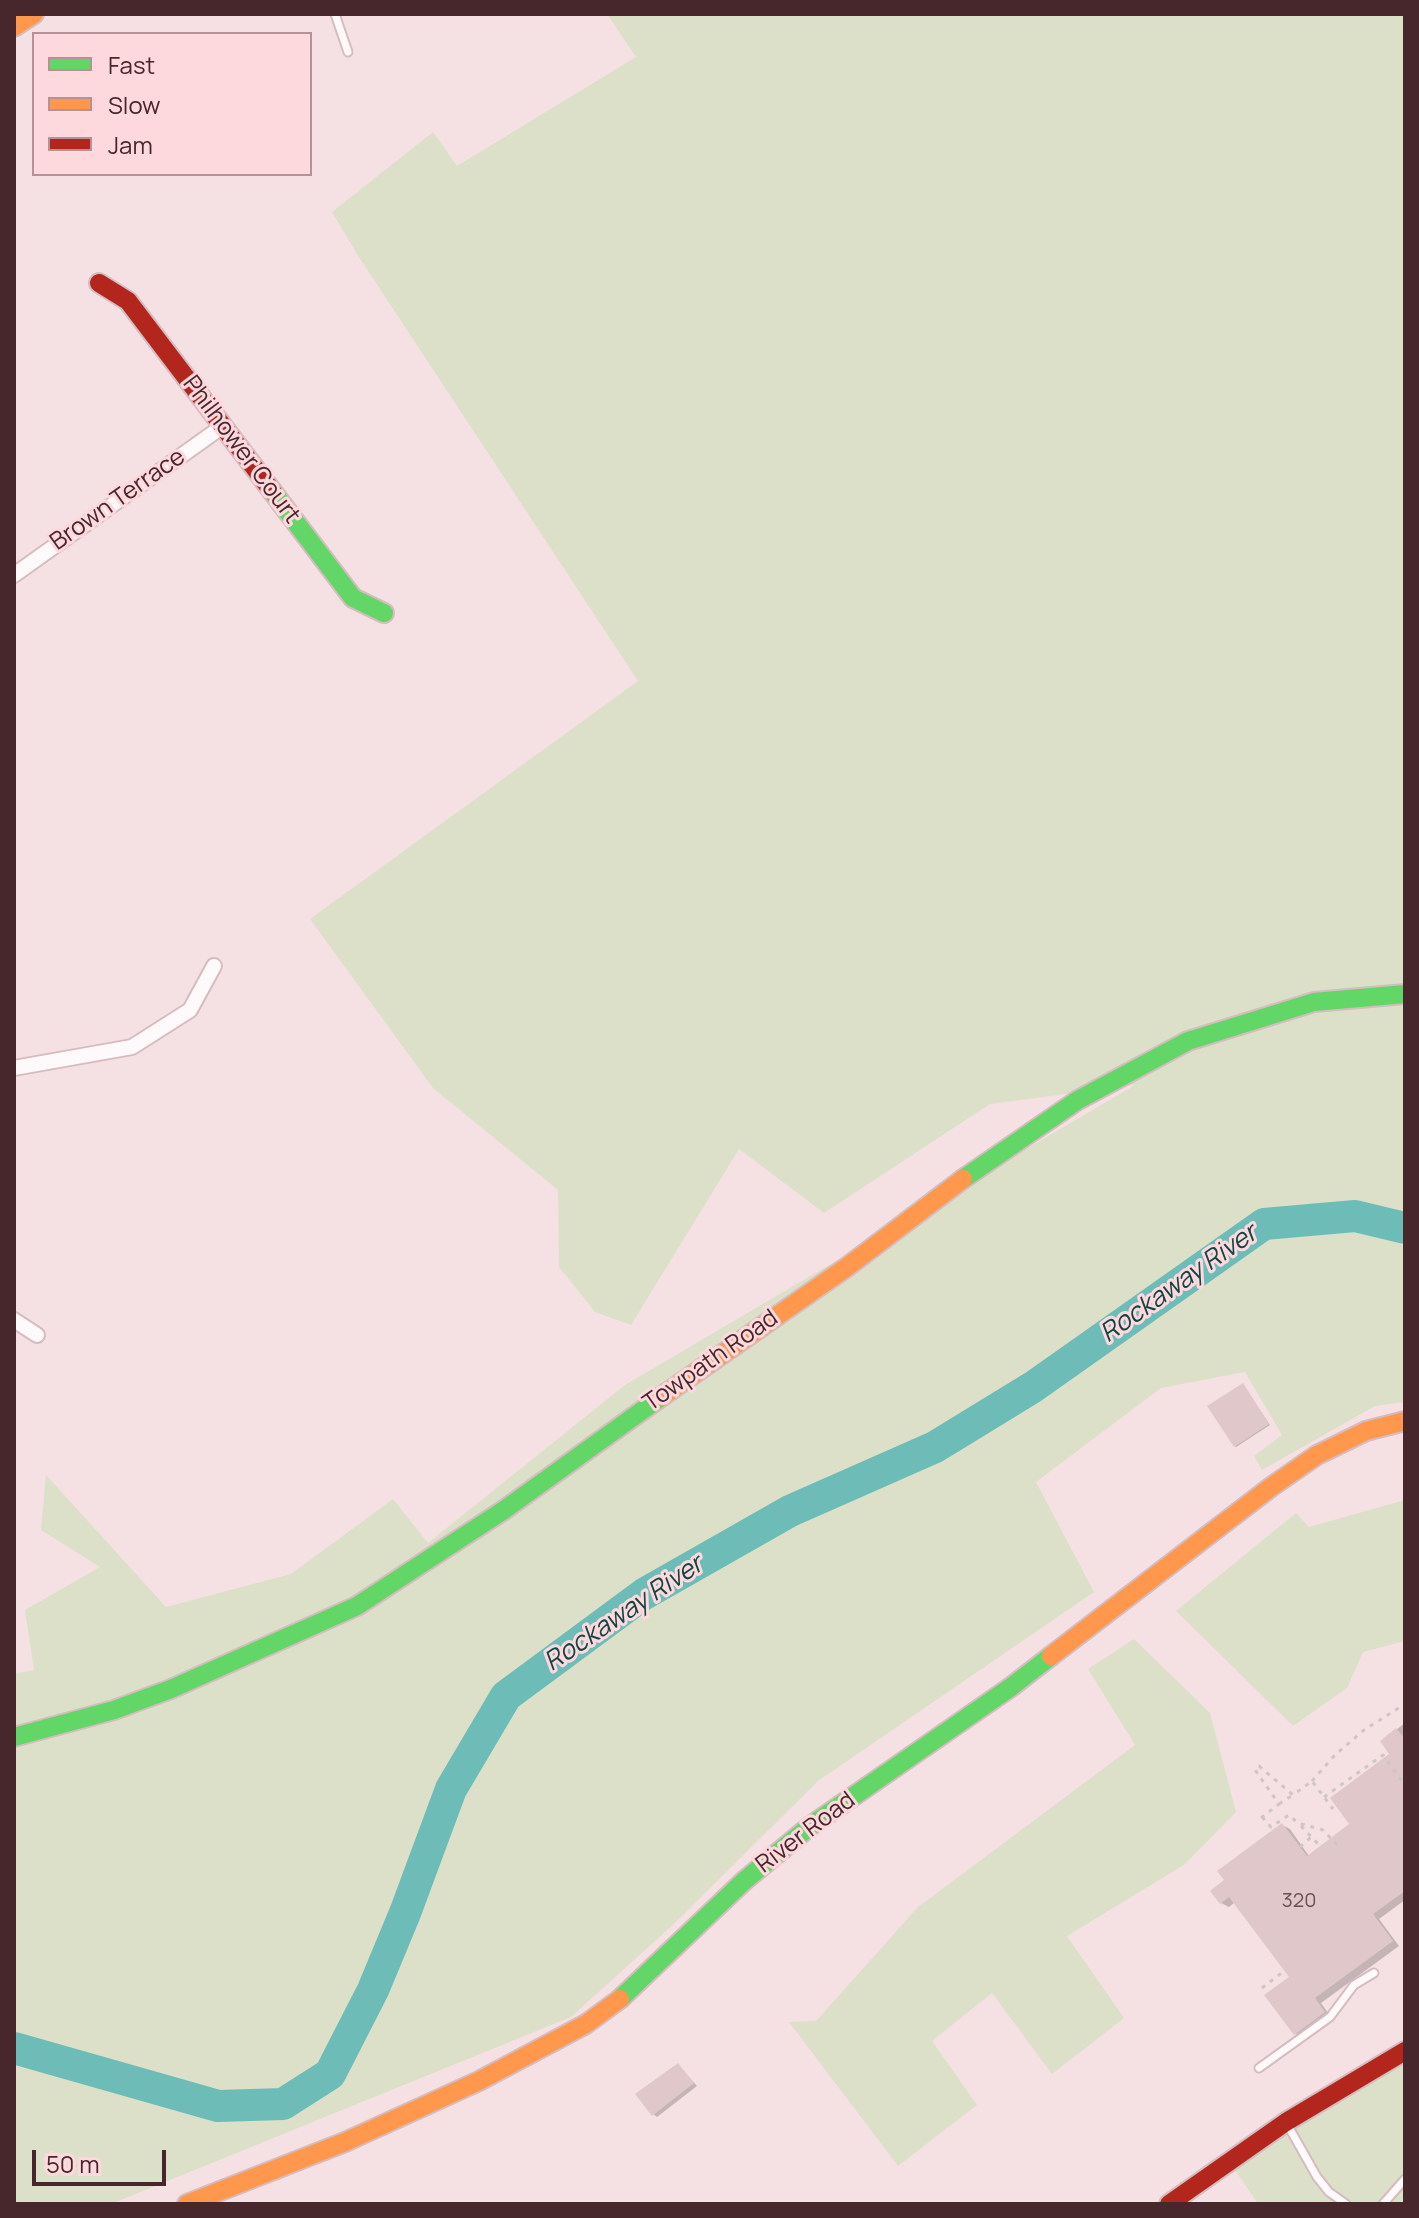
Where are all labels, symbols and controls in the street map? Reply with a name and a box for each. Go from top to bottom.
legend [32,32,312,176]
text: Fast [108,48,155,81]
text: Slow [108,88,161,121]
text: Jam [108,128,153,161]
street label: Philhower Court [176,371,306,529]
street label: Brown Terrace [45,443,191,557]
water label: Rockaway River [1095,1218,1263,1350]
street label: Towpath Road [638,1304,784,1418]
water label: Rockaway River [539,1549,709,1679]
street label: River Road [751,1786,861,1880]
house number: 320 [1282,1889,1316,1913]
scale bar [36,2134,170,2184]
text: 50 m [46,2147,100,2180]

